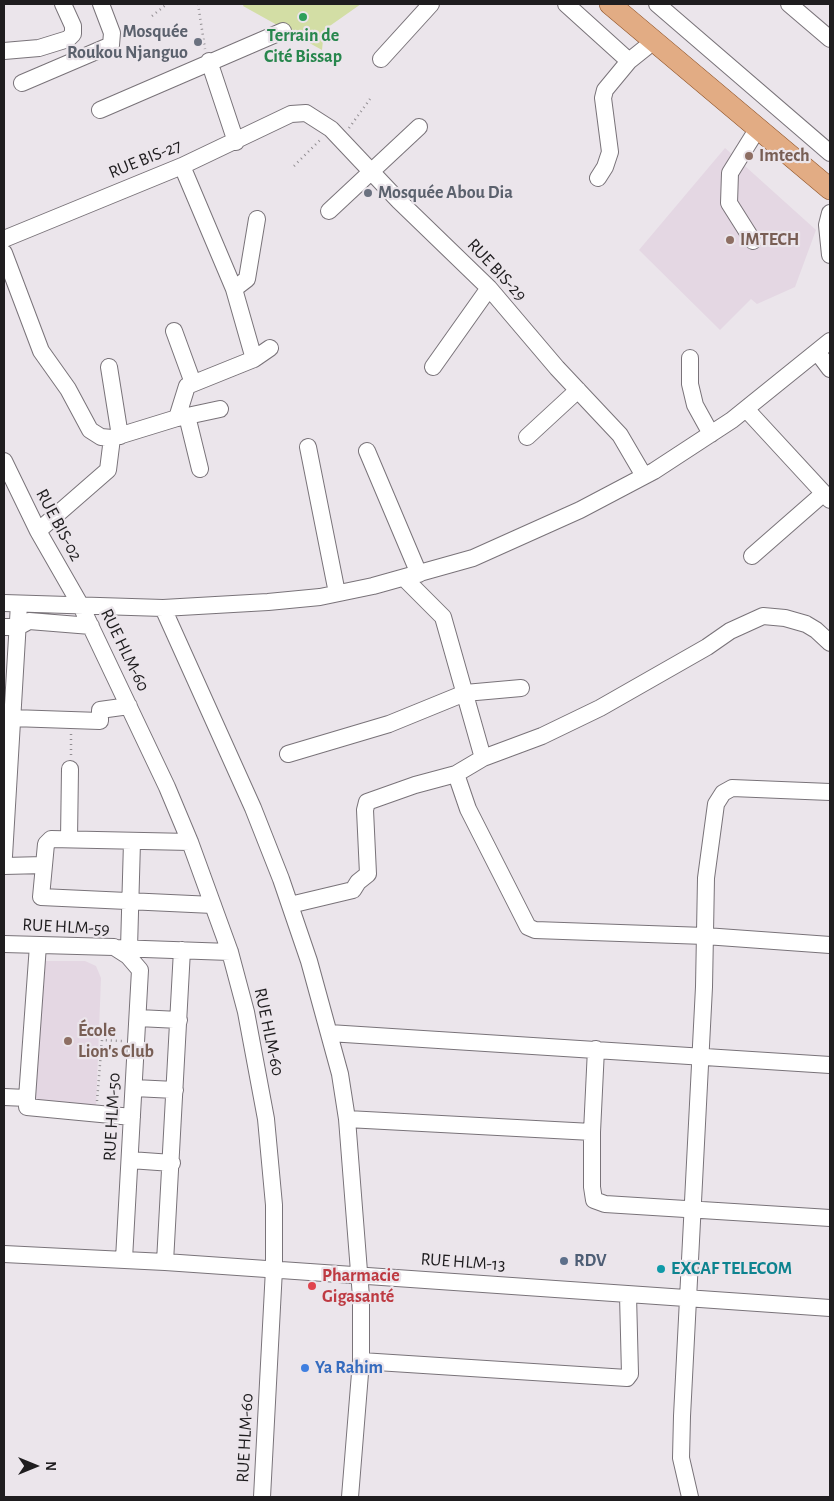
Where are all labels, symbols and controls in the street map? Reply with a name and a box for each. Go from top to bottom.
marker: Terrain de Cité Bissap [297,11,309,23]
place label: Mosquée Roukou Njanguo [67,21,188,64]
place label: Terrain de Cité Bissap [264,25,342,68]
marker: Mosquée Roukou Njanguo [192,36,204,48]
street label: RUE BIS-27 [105,135,185,183]
place label: Imtech [759,145,810,167]
marker: Imtech [743,150,755,162]
place label: Mosquée Abou Dia [378,182,513,204]
marker: Mosquée Abou Dia [362,187,374,199]
place label: IMTECH [740,229,799,251]
street label: RUE BIS-29 [463,234,531,306]
marker: IMTECH [724,234,736,246]
street label: RUE BIS-02 [31,485,87,565]
street label: RUE HLM-60 [96,605,154,695]
street label: RUE HLM-59 [22,914,110,940]
street label: RUE HLM-60 [249,986,289,1078]
place label: École Lion's Club [78,1020,154,1062]
marker: École Lion's Club [62,1035,74,1047]
street label: RUE HLM-50 [99,1072,125,1162]
street label: RUE HLM-13 [420,1248,506,1276]
place label: RDV [574,1250,607,1272]
marker: RDV [558,1255,570,1267]
place label: EXCAF TELECOM [671,1258,792,1280]
marker: EXCAF TELECOM [655,1263,667,1275]
place label: Pharmacie Gigasanté [322,1265,400,1308]
marker: Pharmacie Gigasanté [306,1280,318,1292]
place label: Ya Rahim [315,1357,383,1379]
marker: Ya Rahim [299,1362,311,1374]
street label: RUE HLM-60 [232,1393,258,1483]
north arrow [10,1441,60,1491]
text: N [43,1461,57,1471]

